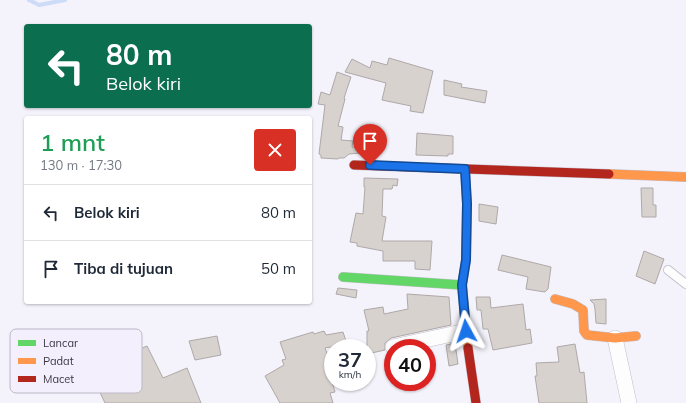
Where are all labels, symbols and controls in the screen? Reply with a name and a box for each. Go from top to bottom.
text: 80 m [106,37,172,72]
icon: left [40,40,92,92]
text: Belok kiri [106,72,181,95]
pin [353,124,387,165]
text: 1 mnt [40,127,105,157]
button: close [254,129,296,171]
icon: arrive [359,130,381,152]
text: 130 m · 17:30 [40,157,122,173]
icon: left [40,202,62,224]
text: Belok kiri [74,203,140,222]
text: 80 m [261,203,296,222]
icon: arrive [40,258,62,280]
text: Tiba di tujuan [74,259,173,278]
text: 50 m [261,259,296,278]
position arrow [445,310,487,352]
legend [10,329,142,393]
text: Lancar [43,336,78,350]
speed limit sign: 40 [384,339,436,391]
text: 37 [338,347,362,372]
text: Padat [43,354,74,368]
text: km/h [339,368,361,381]
text: Macet [43,372,74,386]

